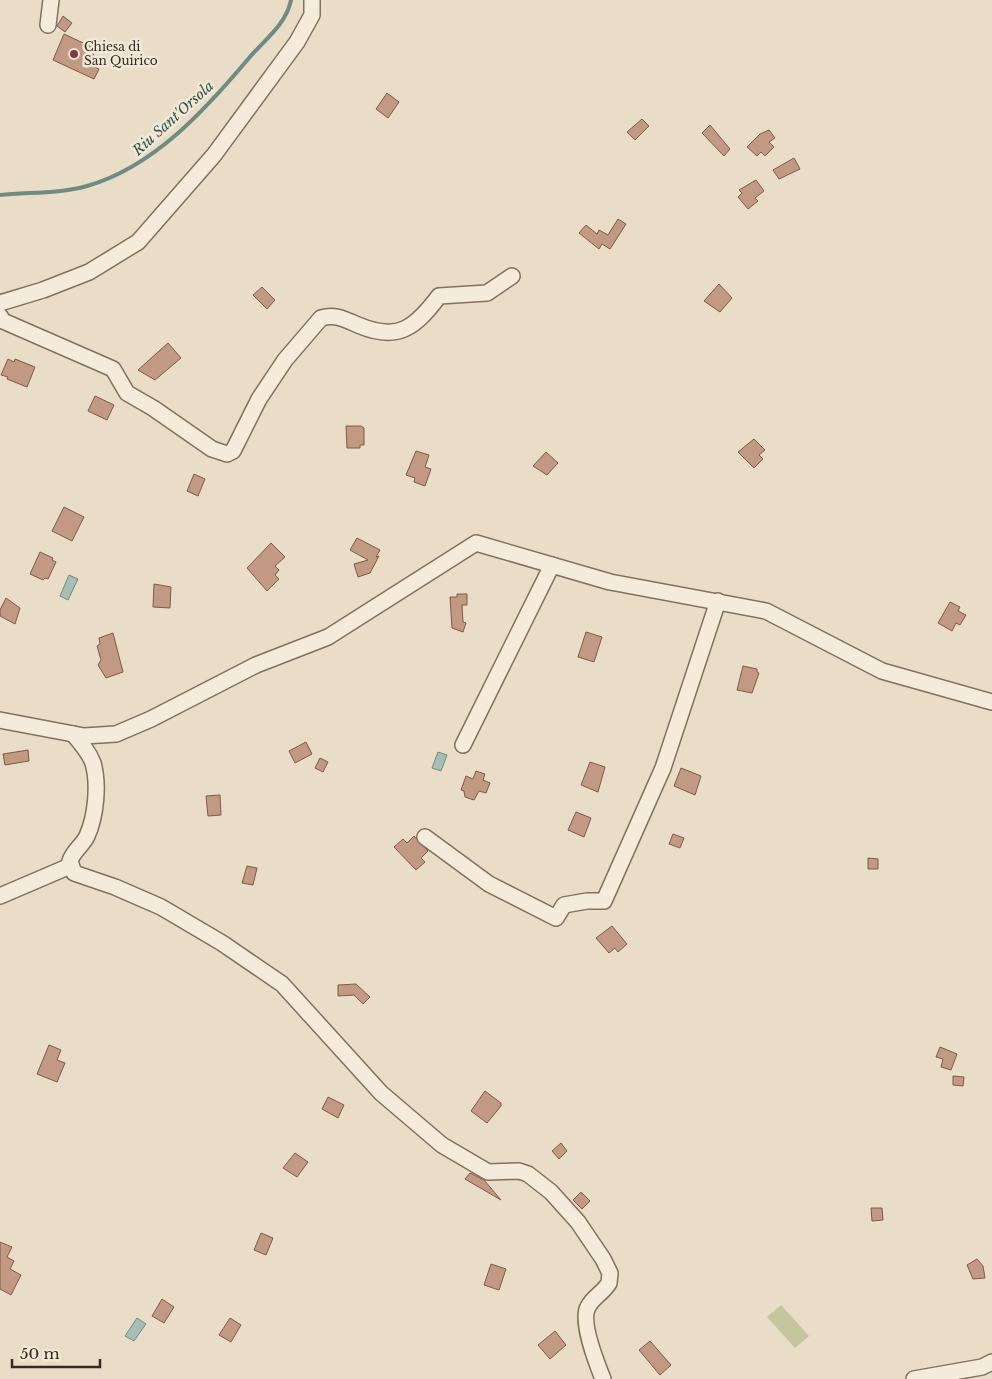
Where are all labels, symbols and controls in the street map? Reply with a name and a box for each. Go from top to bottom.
place label: Chiesa di San Quirico [84,39,158,68]
marker: Chiesa di San Quirico [68,48,80,60]
water label: Riu Sant'Orsola [128,77,217,160]
scale bar [12,1336,100,1368]
text: 50 m [20,1344,60,1363]

